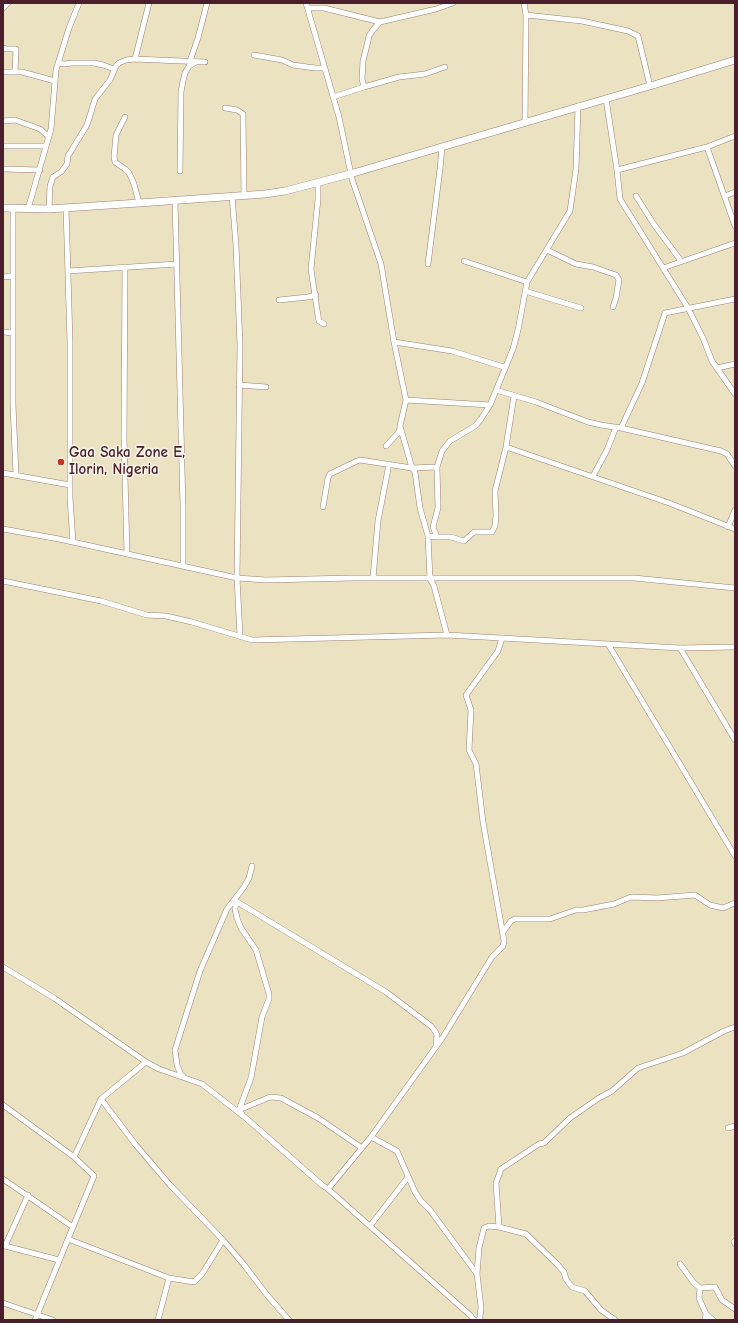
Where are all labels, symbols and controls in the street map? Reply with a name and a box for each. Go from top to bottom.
place label: Gaa Saka Zone E, Ilorin, Nigeria [69,444,185,479]
marker: Gaa Saka Zone E, Ilorin, Nigeria [56,457,66,467]

